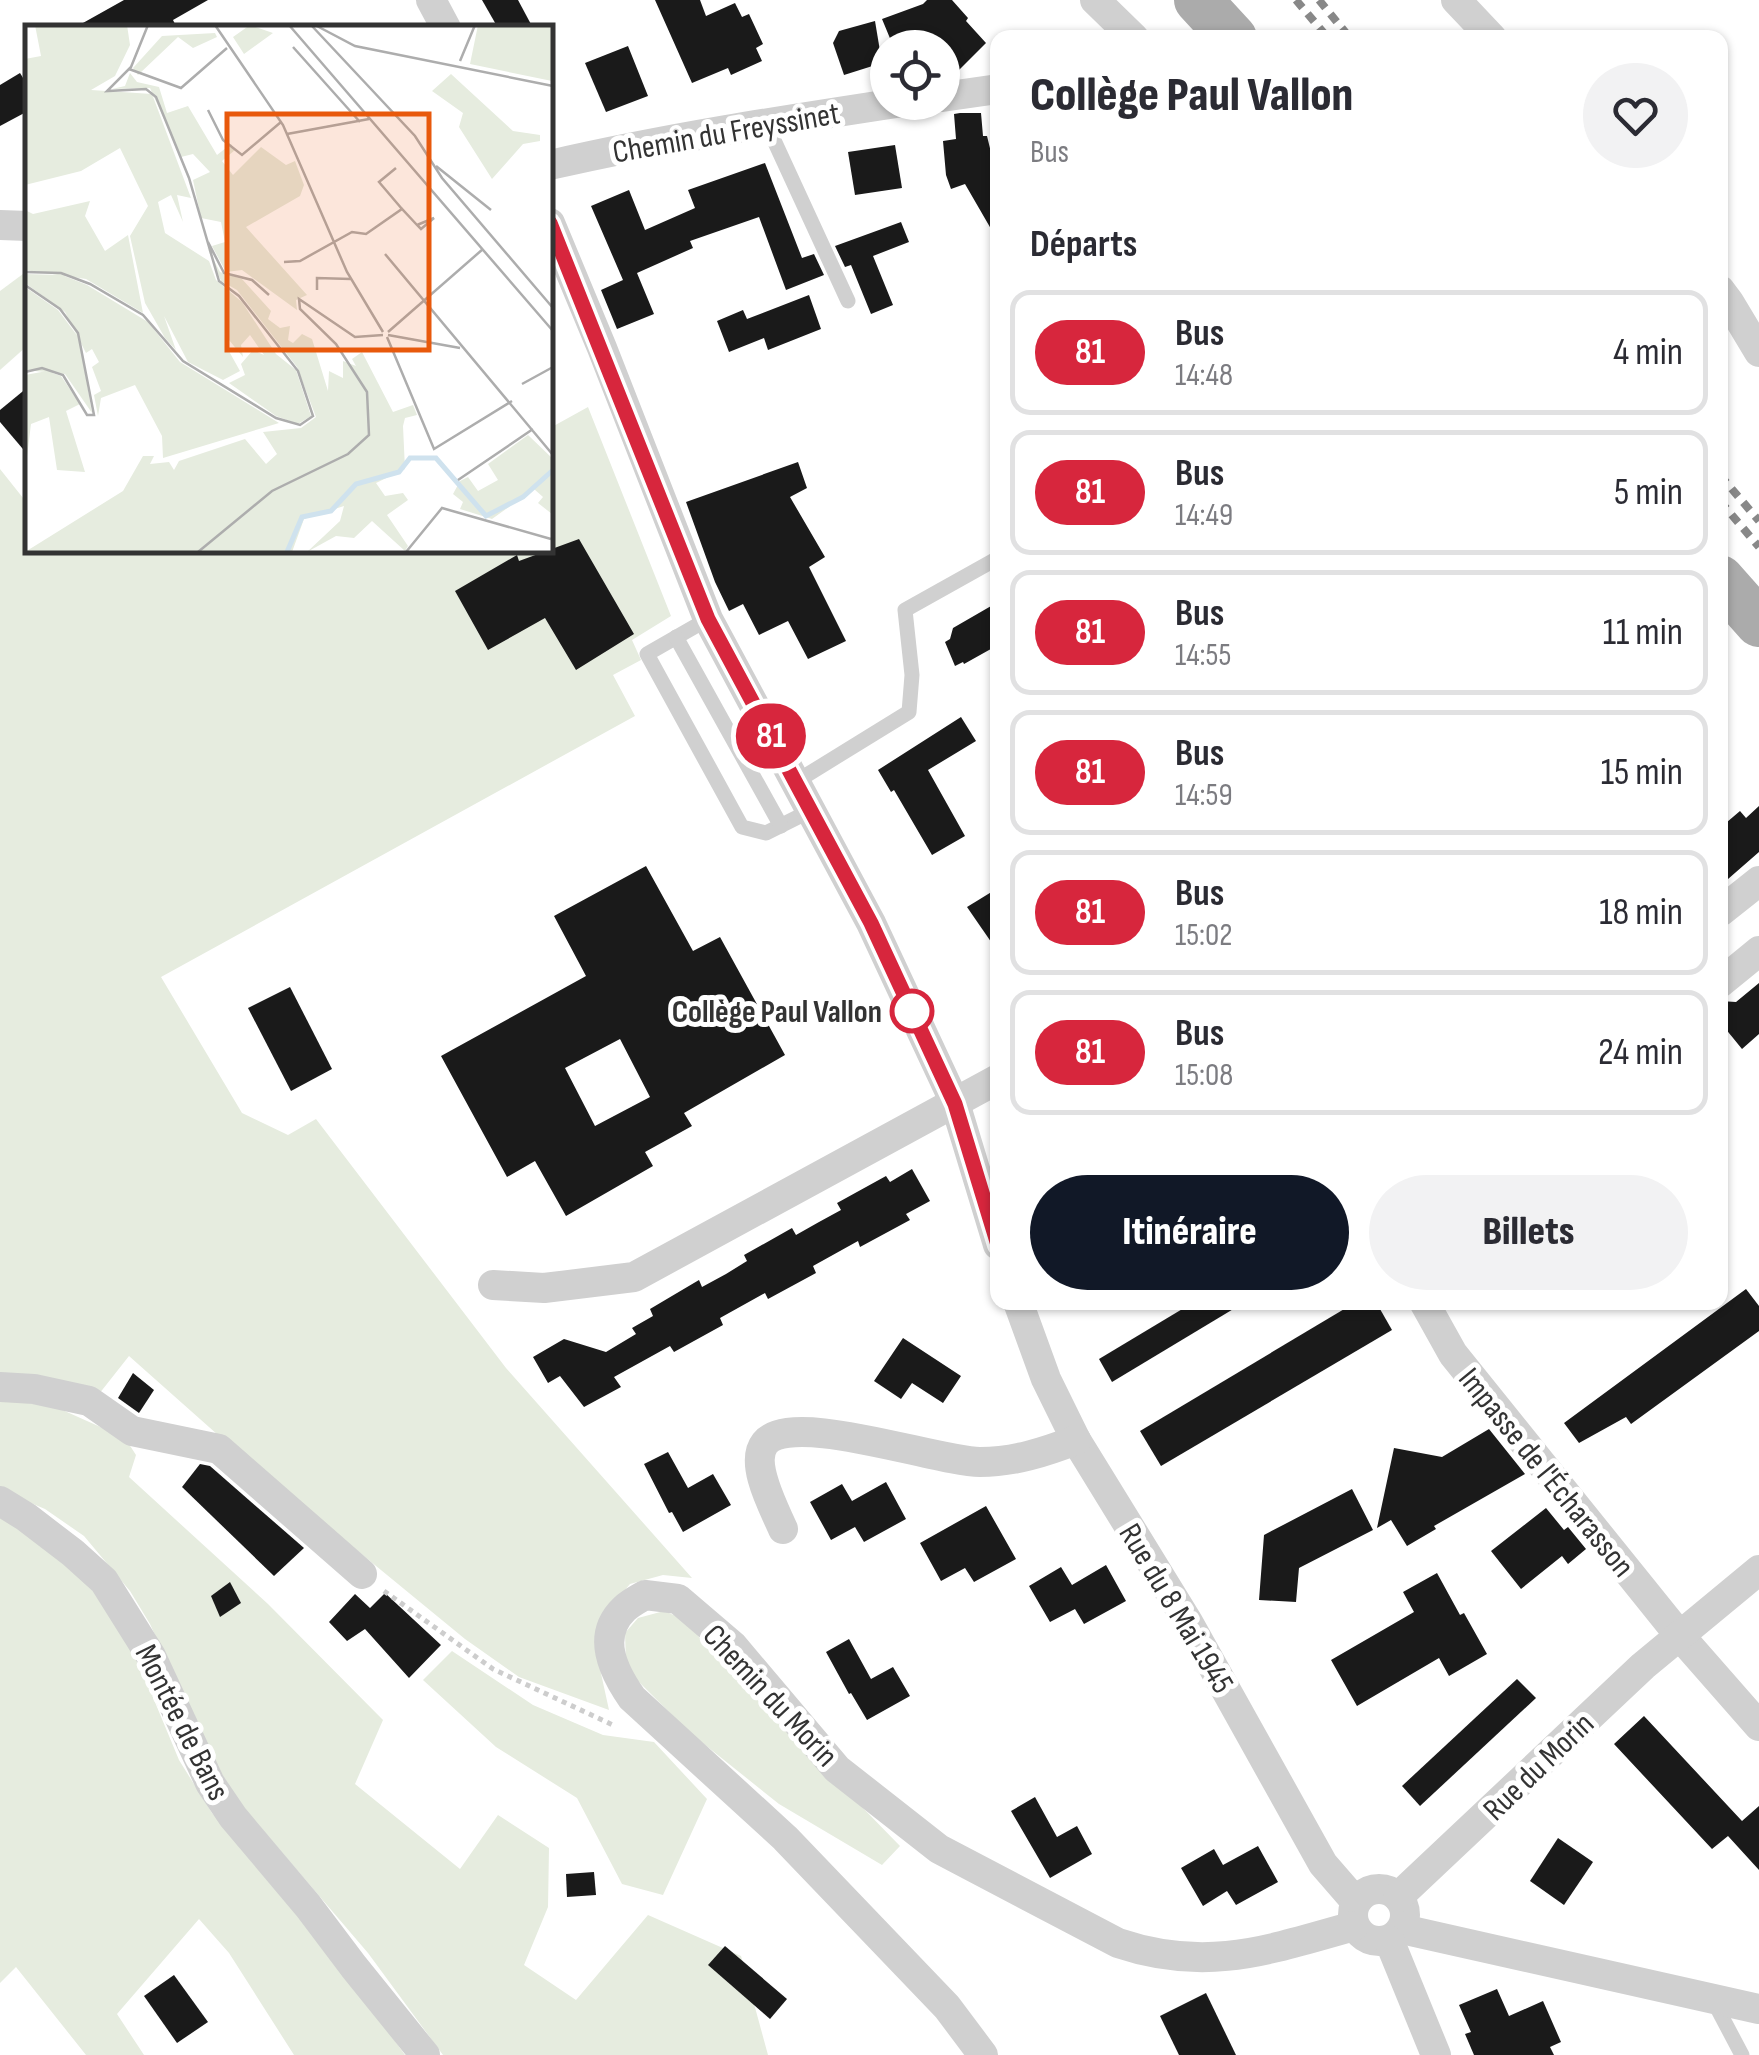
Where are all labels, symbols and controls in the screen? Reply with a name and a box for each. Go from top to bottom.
inset map [25,25,552,552]
map controls [870,30,960,120]
button: locate [870,30,960,120]
button: heart [1583,63,1688,168]
text: Collège Paul Vallon [1030,67,1353,124]
street label: Chemin du Freyssinet [610,94,843,173]
text: Bus [1030,133,1069,172]
text: Départs [1030,222,1137,267]
text: Bus [1175,311,1224,356]
text: 4 min [1613,330,1683,375]
text: 81 [1075,331,1105,374]
text: 14:48 [1175,356,1233,395]
text: Bus [1175,451,1224,496]
text: 5 min [1614,470,1683,515]
text: 81 [1075,471,1105,514]
text: 14:49 [1175,496,1233,535]
text: Bus [1175,591,1224,636]
text: 11 min [1603,610,1683,655]
text: 81 [1075,611,1105,654]
text: 14:55 [1175,636,1231,675]
line badge: 81 [726,704,816,768]
text: 81 [756,715,786,758]
text: Bus [1175,731,1224,776]
text: 15 min [1601,750,1683,795]
text: 81 [1075,751,1105,794]
text: 14:59 [1175,776,1233,815]
text: Bus [1175,871,1224,916]
text: 18 min [1599,890,1683,935]
text: 81 [1075,891,1105,934]
text: 15:02 [1175,916,1233,955]
marker: Collège Paul Vallon [891,990,933,1032]
place label: Collège Paul Vallon [672,993,882,1032]
text: Bus [1175,1011,1224,1056]
text: 24 min [1598,1030,1683,1075]
text: 81 [1075,1031,1105,1074]
text: 15:08 [1175,1056,1233,1095]
button: Itinéraire [1030,1175,1349,1290]
button: Billets [1369,1175,1688,1290]
street label: Impasse de l'Écharasson [1450,1360,1642,1585]
street label: Rue du 8 Mai 1945 [1110,1517,1242,1701]
street label: Chemin du Morin [694,1617,846,1775]
street label: Montée de Bans [126,1638,238,1807]
street label: Rue du Morin [1475,1705,1603,1829]

